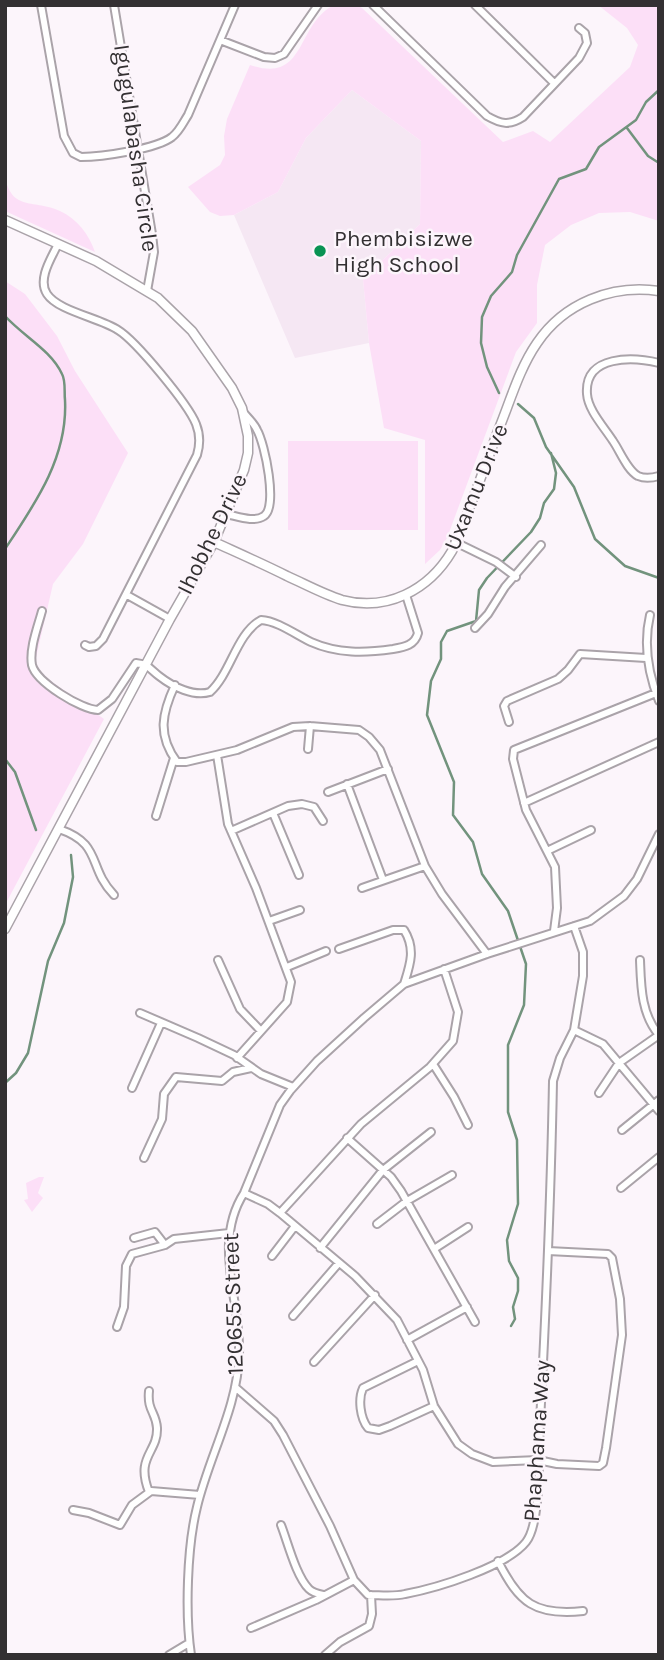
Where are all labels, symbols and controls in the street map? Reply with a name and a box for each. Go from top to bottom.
street label: Igugulabasha Circle [108,43,164,253]
place label: Phembisizwe High School [334,225,473,278]
marker: Phembisizwe High School [312,243,328,259]
street label: Uxamu Drive [438,420,514,554]
street label: Ihobhe Drive [171,469,253,599]
street label: 120655 Street [217,1232,249,1376]
street label: Phaphama Way [518,1359,556,1523]

